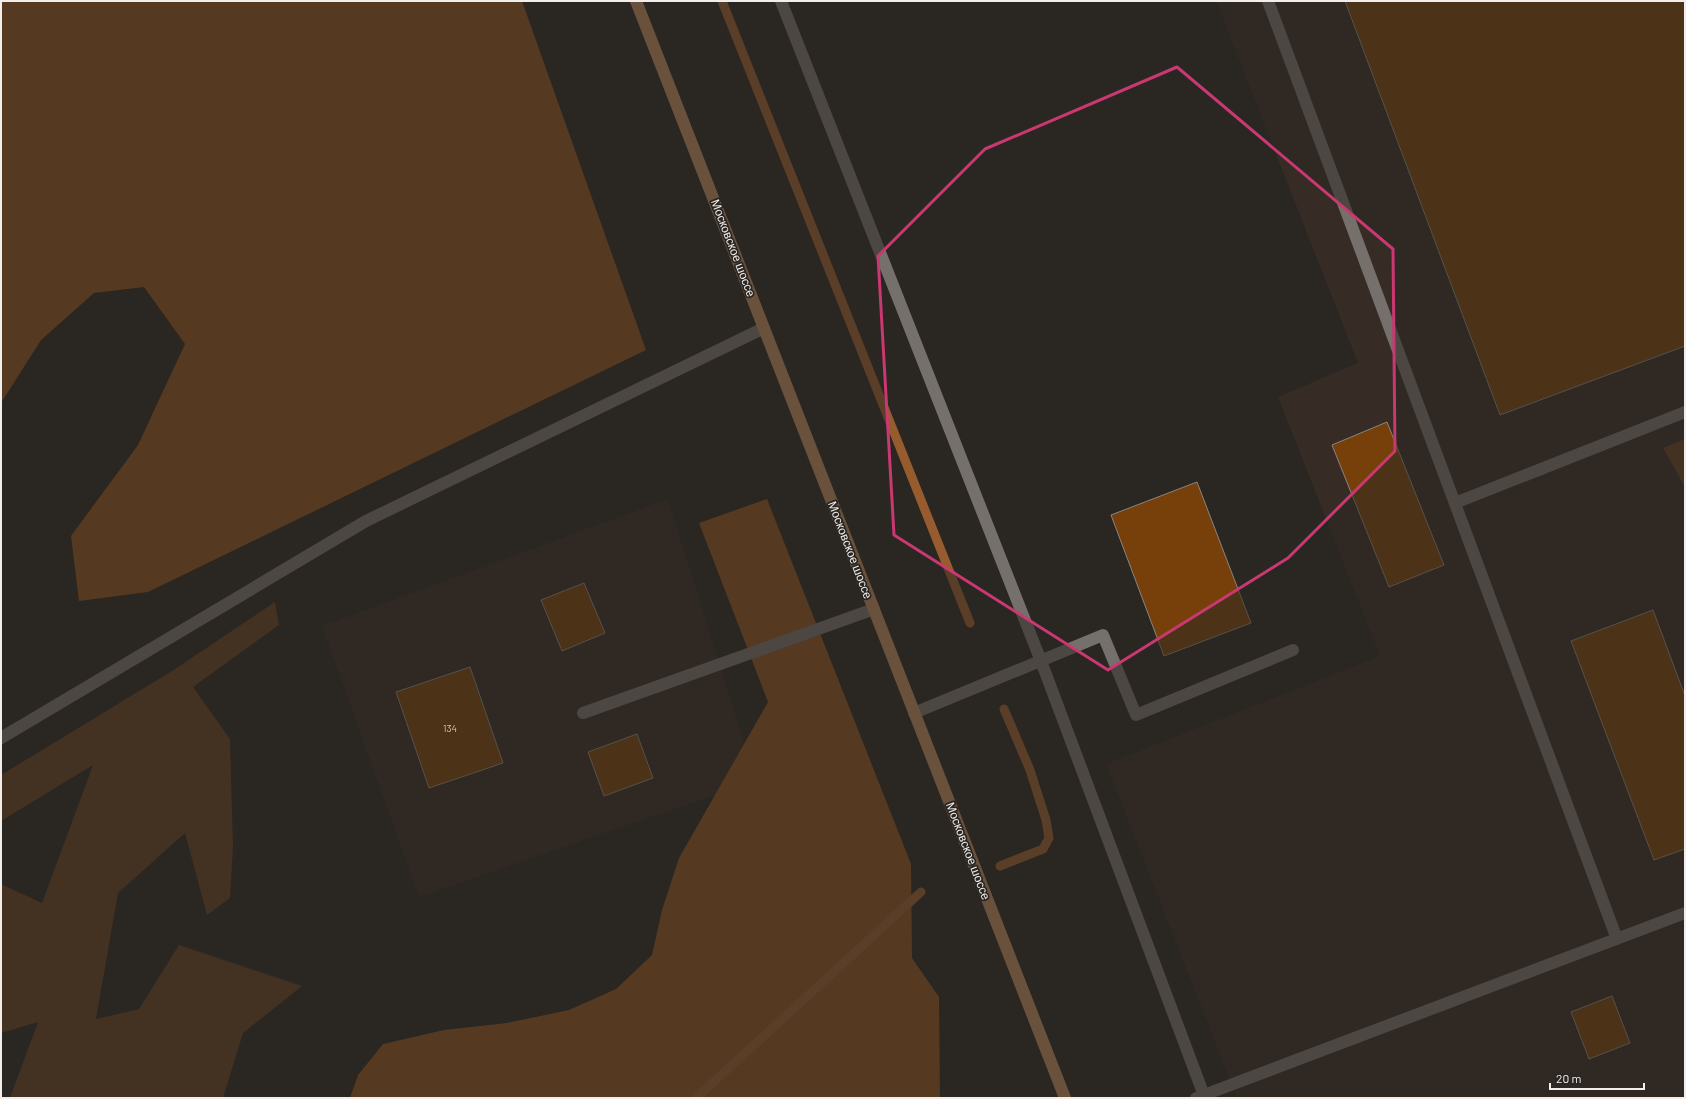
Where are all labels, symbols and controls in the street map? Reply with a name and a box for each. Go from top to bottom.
street label: Московское шоссе [709,197,759,299]
street label: Московское шоссе [826,499,876,601]
house number: 134 [443,722,457,734]
street label: Московское шоссе [944,800,994,902]
scale bar [1550,1065,1644,1091]
text: 20 m [1556,1071,1582,1085]

